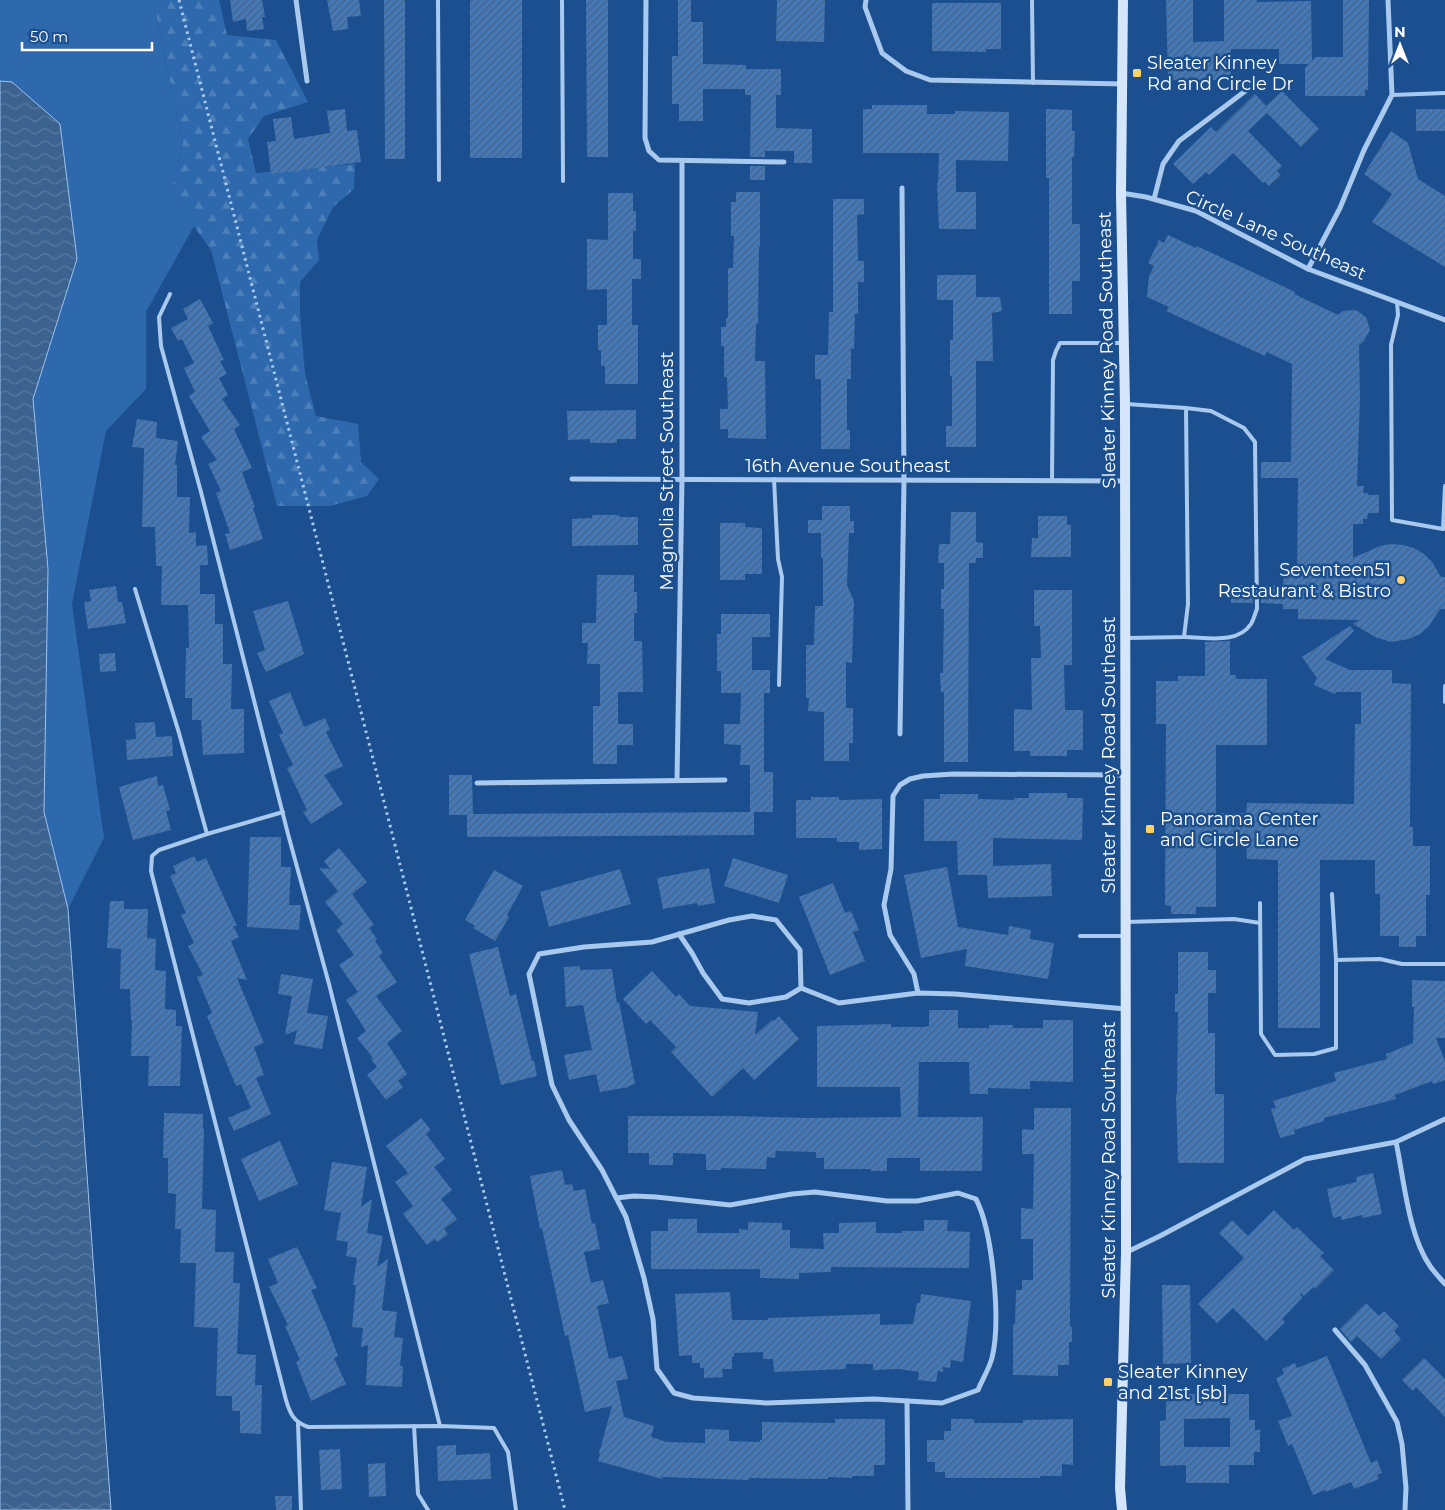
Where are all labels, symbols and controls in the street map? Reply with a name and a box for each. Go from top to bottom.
scale bar [22,20,152,52]
north arrow [1375,20,1425,70]
text: N [1394,23,1406,41]
text: 50 m [30,27,68,46]
place label: Sleater Kinney Rd and Circle Dr [1147,52,1294,95]
marker: Sleater Kinney Rd and Circle Dr [1131,67,1143,79]
street label: Circle Lane Southeast [1182,185,1370,285]
street label: Sleater Kinney Road Southeast [1094,211,1120,489]
street label: Magnolia Street Southeast [656,352,678,591]
street label: 16th Avenue Southeast [745,455,951,477]
place label: Seventeen51 Restaurant & Bistro [1218,559,1391,602]
marker: Seventeen51 Restaurant & Bistro [1395,574,1407,586]
street label: Sleater Kinney Road Southeast [1098,616,1120,894]
place label: Panorama Center and Circle Lane [1160,808,1319,851]
marker: Panorama Center and Circle Lane [1144,823,1156,835]
street label: Sleater Kinney Road Southeast [1098,1021,1120,1299]
place label: Sleater Kinney and 21st [sb] [1118,1361,1248,1404]
marker: Sleater Kinney and 21st [sb] [1102,1376,1114,1388]

